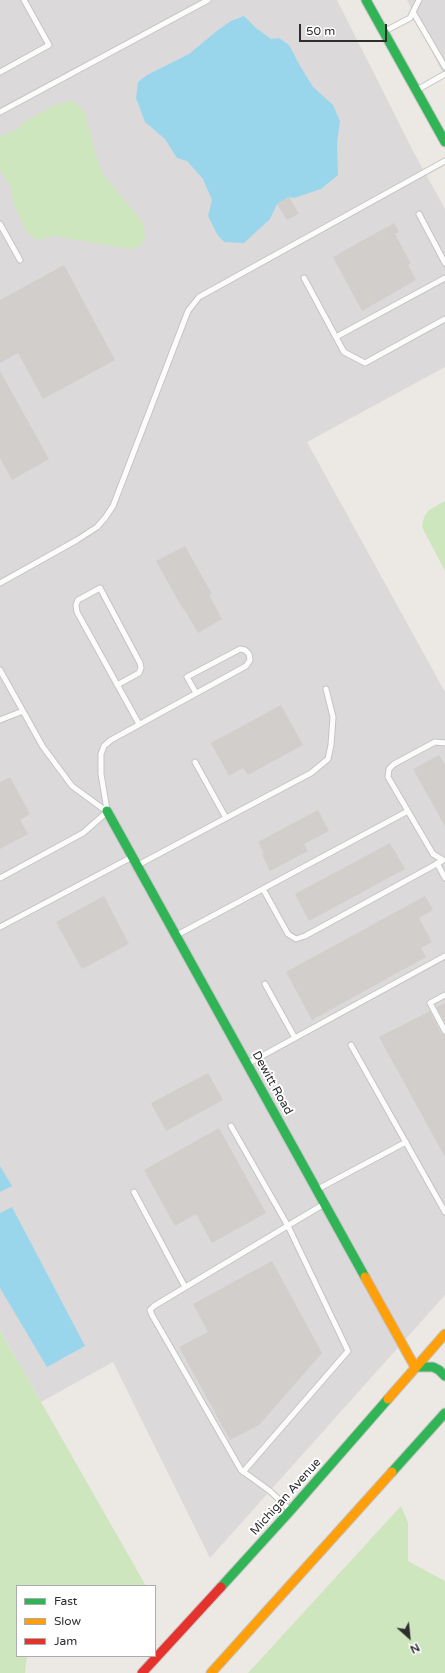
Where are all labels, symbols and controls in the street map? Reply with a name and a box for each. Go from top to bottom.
scale bar [301,16,389,42]
text: 50 m [306,24,335,38]
street label: Dewitt Road [249,1049,295,1117]
street label: Michigan Avenue [248,1455,324,1539]
legend [16,1585,156,1657]
text: Fast [54,1594,77,1608]
text: Slow [54,1614,81,1628]
north arrow [389,1617,429,1657]
text: Jam [54,1634,77,1648]
text: N [408,1640,422,1656]

